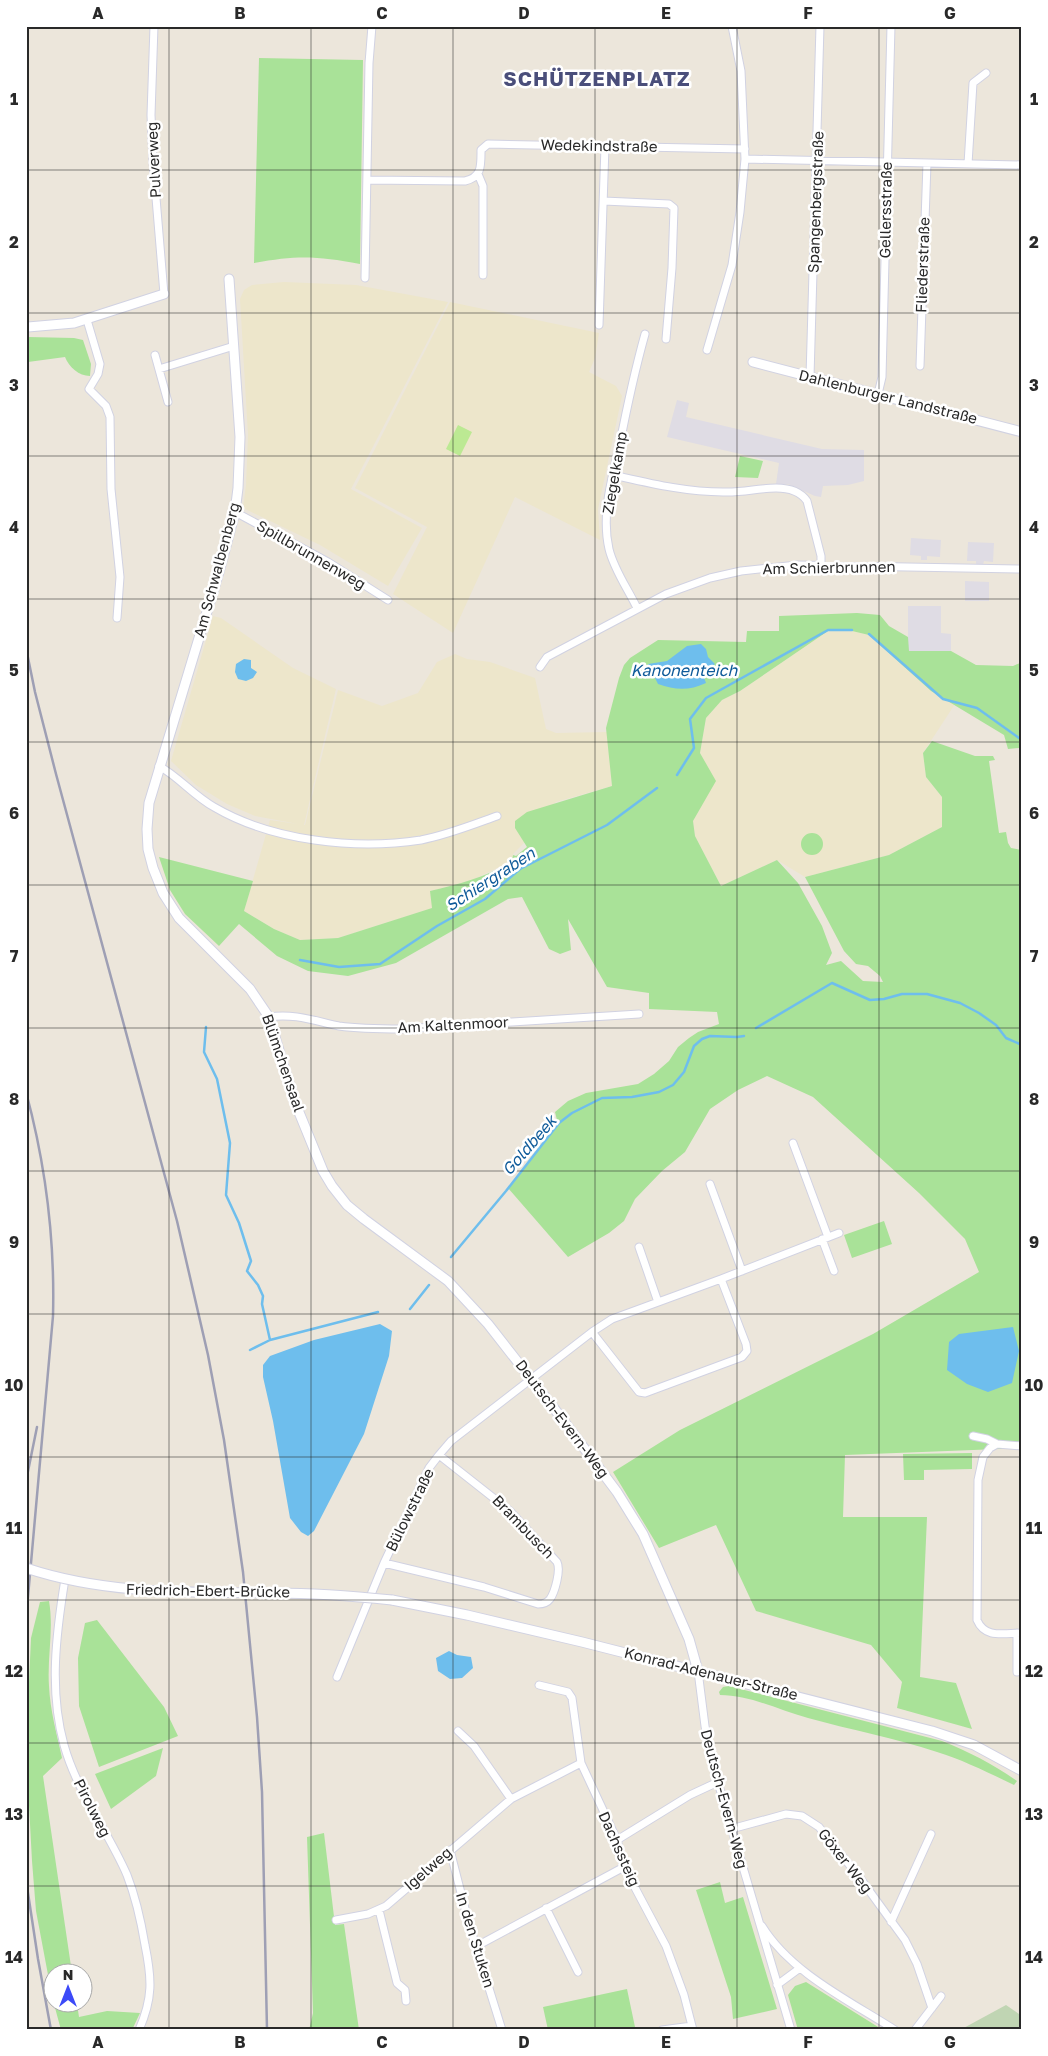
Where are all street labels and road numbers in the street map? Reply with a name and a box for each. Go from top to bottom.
street label: Pulverweg [142,121,164,199]
street label: Spangenbergstraße [804,130,826,273]
street label: Wedekindstraße [540,135,658,155]
street label: Gellersstraße [875,161,895,259]
street label: Fliederstraße [911,217,933,313]
street label: Dahlenburger Landstraße [797,365,980,427]
street label: Ziegelkamp [598,430,630,516]
street label: Am Schwalbenberg [189,500,243,639]
street label: Spillbrunnenweg [254,516,369,593]
street label: Am Schierbrunnen [762,557,896,577]
street label: Blümchensaal [259,1011,309,1114]
street label: Am Kaltenmoor [397,1012,509,1036]
street label: Deutsch-Evern-Weg [512,1356,613,1481]
street label: Bülowstraße [381,1465,437,1554]
street label: Brambusch [489,1491,558,1562]
street label: Friedrich-Ebert-Brücke [126,1580,291,1600]
street label: Konrad-Adenauer-Straße [623,1643,800,1703]
street label: Deutsch-Evern-Weg [698,1727,752,1870]
street label: Pirolweg [71,1775,115,1840]
street label: Dachssteig [595,1808,644,1889]
street label: Göxer Weg [815,1824,877,1896]
street label: Igelweg [400,1843,455,1894]
street label: In den Stuken [453,1890,499,1990]

